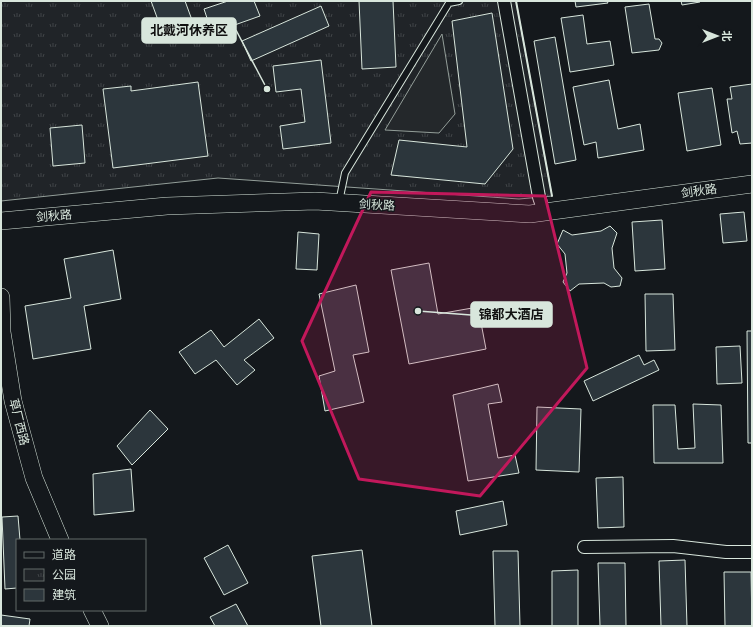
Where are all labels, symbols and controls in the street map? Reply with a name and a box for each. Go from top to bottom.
north arrow [697,16,737,56]
callout: 北戴河休养区 [142,18,236,43]
text: 北戴河休养区 [150,22,228,39]
text: 北 [720,31,734,42]
street label: 剑秋路 [680,181,718,201]
street label: 剑秋路 [359,196,395,214]
street label: 剑秋路 [35,206,73,226]
callout: 锦都大酒店 [471,302,552,327]
text: 锦都大酒店 [478,306,544,323]
street label: 草厂西路 [5,397,33,447]
legend [16,539,146,611]
text: 道路 [52,547,76,563]
text: 公园 [52,567,76,583]
text: 建筑 [52,587,76,603]

